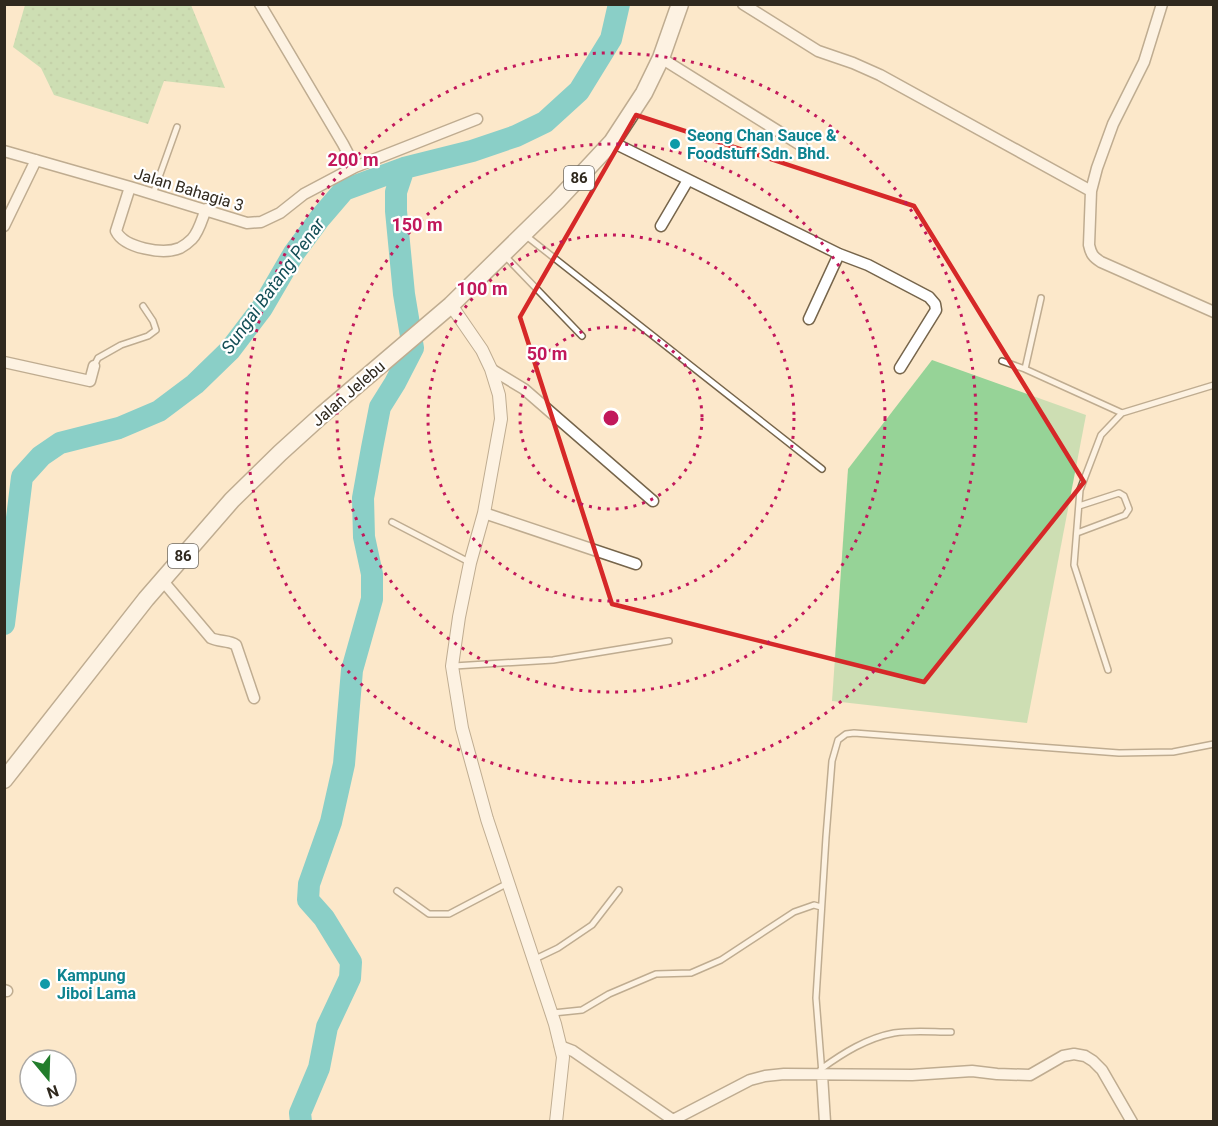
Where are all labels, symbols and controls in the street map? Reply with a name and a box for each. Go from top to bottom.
place label: Seong Chan Sauce & Foodstuff Sdn. Bhd. [687,126,837,163]
marker: Seong Chan Sauce & Foodstuff Sdn. Bhd. [668,137,682,151]
text: 200 m [327,149,379,170]
street label: Jalan Bahagia 3 [132,164,246,215]
road number: 86 [564,166,594,190]
water label: Sungai Batang Penar [216,213,329,358]
text: 150 m [391,214,443,235]
text: 100 m [456,278,508,299]
text: 50 m [527,343,567,364]
street label: Jalan Jelebu [308,357,389,430]
centre of rings [601,408,621,428]
road number: 86 [168,544,198,568]
place label: Kampung Jiboi Lama [57,966,136,1003]
marker: Kampung Jiboi Lama [38,977,52,991]
north arrow [18,1048,78,1108]
text: N [44,1081,61,1103]

